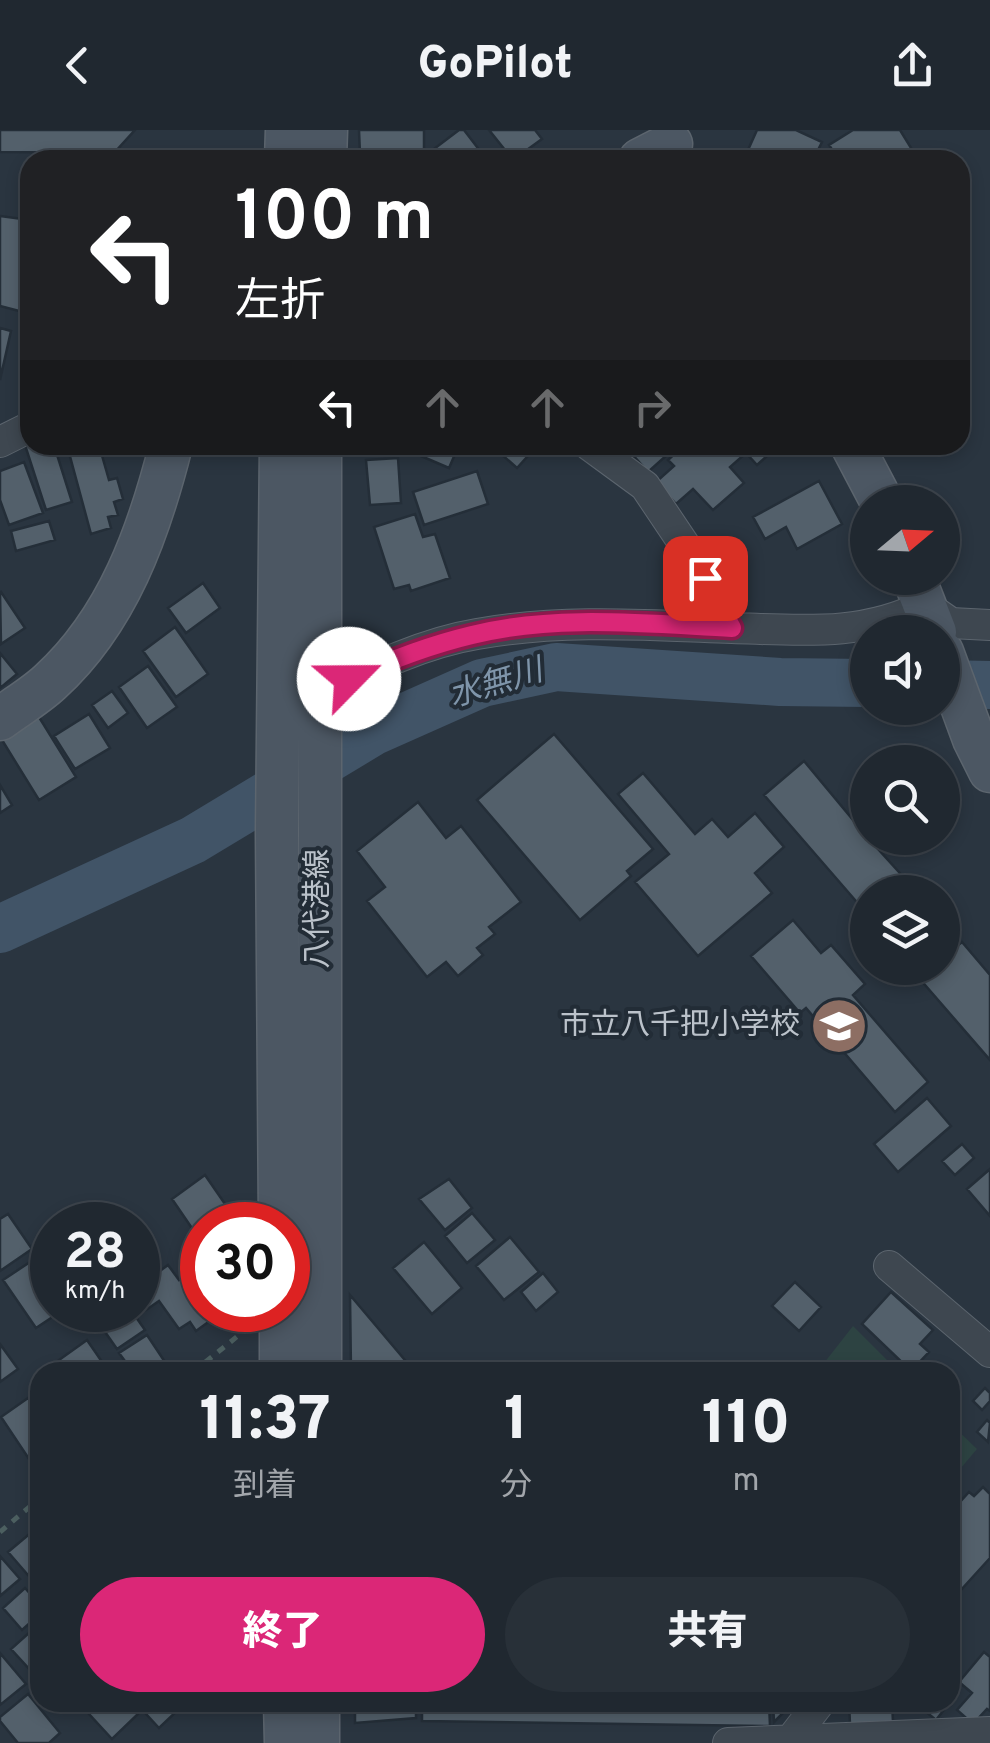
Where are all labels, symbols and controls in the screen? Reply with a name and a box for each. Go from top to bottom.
text: GoPilot [418,37,572,94]
icon: back [50,38,105,93]
icon: share [885,38,940,93]
text: 100 m [235,176,434,265]
icon: left [70,190,200,320]
text: 左折 [235,275,325,332]
icon: left [310,380,365,435]
icon: ahead [415,380,470,435]
icon: ahead [520,380,575,435]
icon: right [625,380,680,435]
north arrow [850,485,960,595]
map controls [850,485,960,985]
pin [663,536,748,621]
icon: arrive [678,551,733,606]
button: sound [850,615,960,725]
position arrow [297,627,401,731]
water label: 水無川 [444,651,551,718]
button: search [850,745,960,855]
street label: 八代港線 [301,849,338,969]
button: layers [850,875,960,985]
school or university icon: 市立八千把小学校 [809,996,869,1056]
place label: 市立八千把小学校 [560,1008,800,1045]
speed limit sign: 30 [180,1202,310,1332]
text: 28 [64,1223,126,1286]
text: km/h [65,1276,125,1308]
text: 11:37 [199,1385,331,1461]
text: 1 [504,1385,529,1461]
text: 110 [702,1389,791,1465]
text: m [733,1462,760,1502]
text: 到着 [233,1467,297,1507]
text: 分 [500,1467,532,1507]
button: 終了 [80,1577,485,1692]
button: 共有 [505,1577,910,1692]

